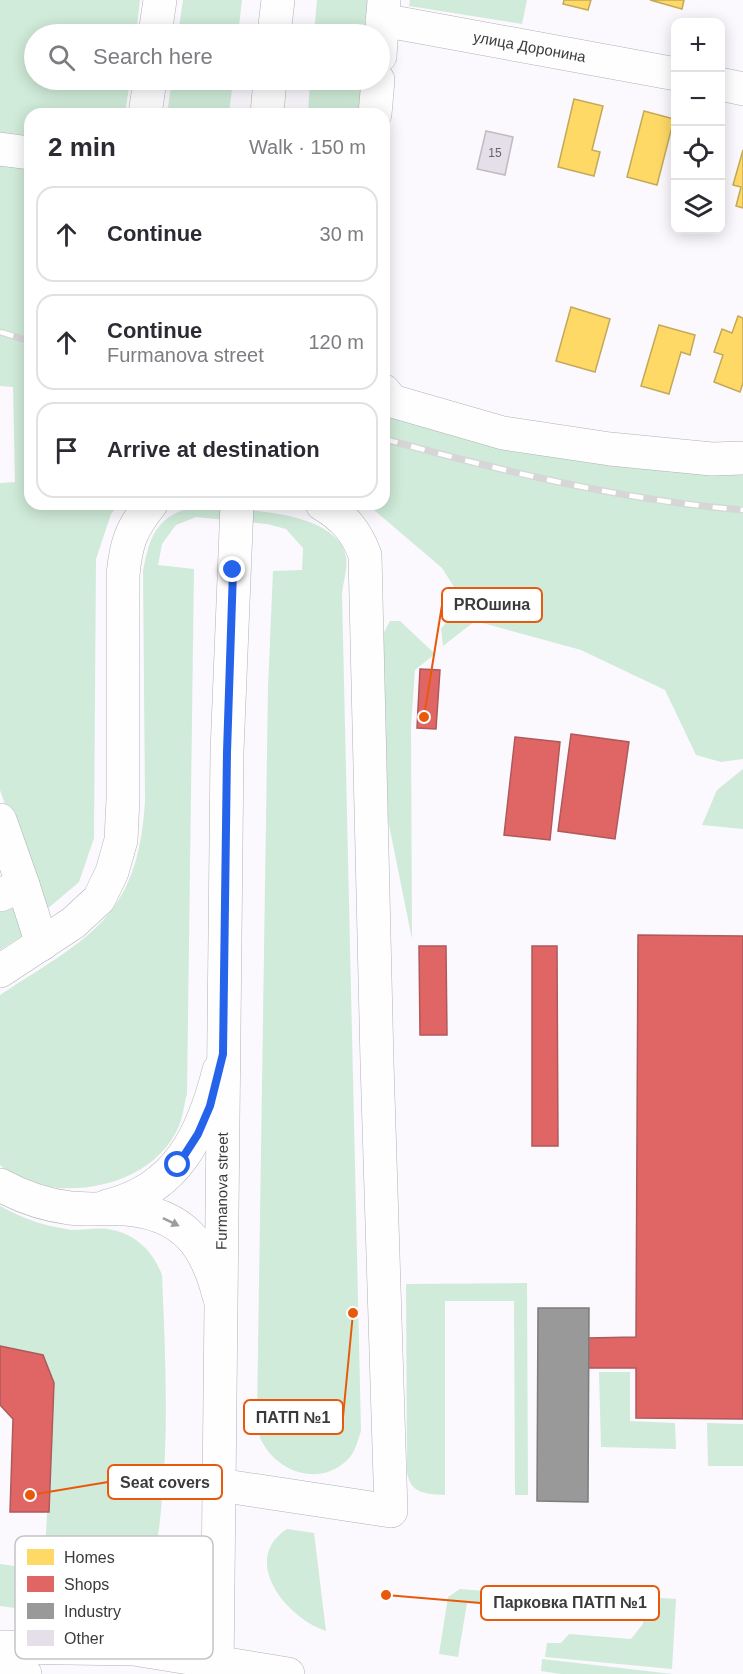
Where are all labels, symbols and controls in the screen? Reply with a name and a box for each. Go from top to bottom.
map controls [671,18,725,234]
button: + [671,18,725,72]
search box [24,24,390,90]
street label: улица Доронина [472,28,588,65]
icon: search [45,41,78,74]
text: Search here [93,44,213,69]
button: − [671,72,725,126]
button: locate [671,126,725,180]
text: 2 min [48,132,116,162]
text: Walk · 150 m [249,136,366,158]
house number: 15 [488,146,502,160]
button: layers [671,180,725,234]
icon: ahead [50,218,83,251]
text: Continue [107,221,202,246]
text: 30 m [320,223,364,245]
text: Continue [107,318,202,343]
icon: ahead [50,326,83,359]
text: 120 m [308,331,364,353]
text: Furmanova street [107,344,264,366]
icon: arrive [50,434,83,467]
text: Arrive at destination [107,437,320,462]
route end [219,556,245,582]
callout: PROшина [442,588,542,622]
text: PROшина [454,596,530,613]
street label: Furmanova street [213,1131,231,1250]
route start [164,1151,190,1177]
one-way arrow [162,1218,179,1227]
callout: ПАТП №1 [244,1400,343,1434]
text: ПАТП №1 [256,1409,330,1426]
callout: Seat covers [108,1465,222,1499]
text: Seat covers [120,1474,210,1491]
legend [15,1536,213,1659]
text: Homes [64,1549,115,1566]
text: Shops [64,1576,109,1593]
callout: Парковка ПАТП №1 [481,1586,659,1620]
text: Парковка ПАТП №1 [493,1594,647,1611]
text: Industry [64,1603,121,1620]
text: Other [64,1630,105,1647]

